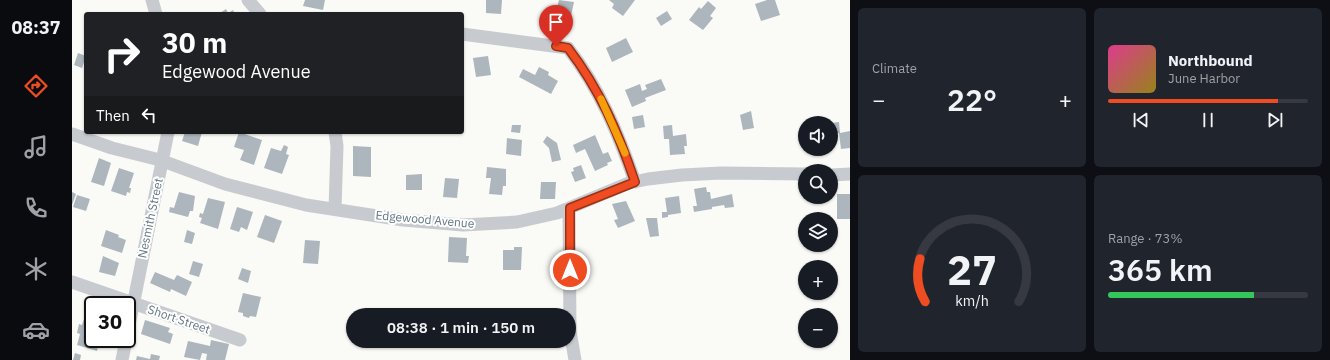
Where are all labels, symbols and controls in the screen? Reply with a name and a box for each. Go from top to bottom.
pin [539,5,573,46]
icon: arrive [545,11,567,33]
text: 08:37 [11,16,61,39]
text: 30 m [162,24,227,61]
icon: right [96,28,148,80]
text: Northbound [1168,51,1253,70]
text: Edgewood Avenue [162,60,311,83]
text: Climate [872,60,917,77]
text: June Harbor [1168,70,1240,87]
icon: directions [22,72,50,100]
text: 22° [947,80,997,119]
text: − [872,85,885,114]
text: + [1059,85,1072,114]
icon: left [138,104,160,126]
text: Then [96,106,130,125]
icon: previous [1130,109,1152,131]
icon: pause [1197,109,1219,131]
icon: next [1264,109,1286,131]
map controls [798,116,838,348]
button: sound [798,116,838,156]
icon: music [22,133,50,161]
button: search [798,164,838,204]
street label: Nesmith Street [134,177,166,259]
icon: phone [22,194,50,222]
street label: Edgewood Avenue [375,207,475,231]
button: layers [798,212,838,252]
text: Range · 73% [1108,230,1182,247]
text: 27 [947,241,997,295]
position arrow [549,249,591,291]
text: 365 km [1108,250,1213,289]
icon: climate [22,255,50,283]
button: + [798,260,838,300]
text: km/h [955,290,989,309]
speed limit sign: 30 [84,296,136,348]
street label: Short Street [146,301,212,337]
button: − [798,308,838,348]
icon: car [22,316,50,344]
text: 08:38 · 1 min · 150 m [387,318,535,337]

